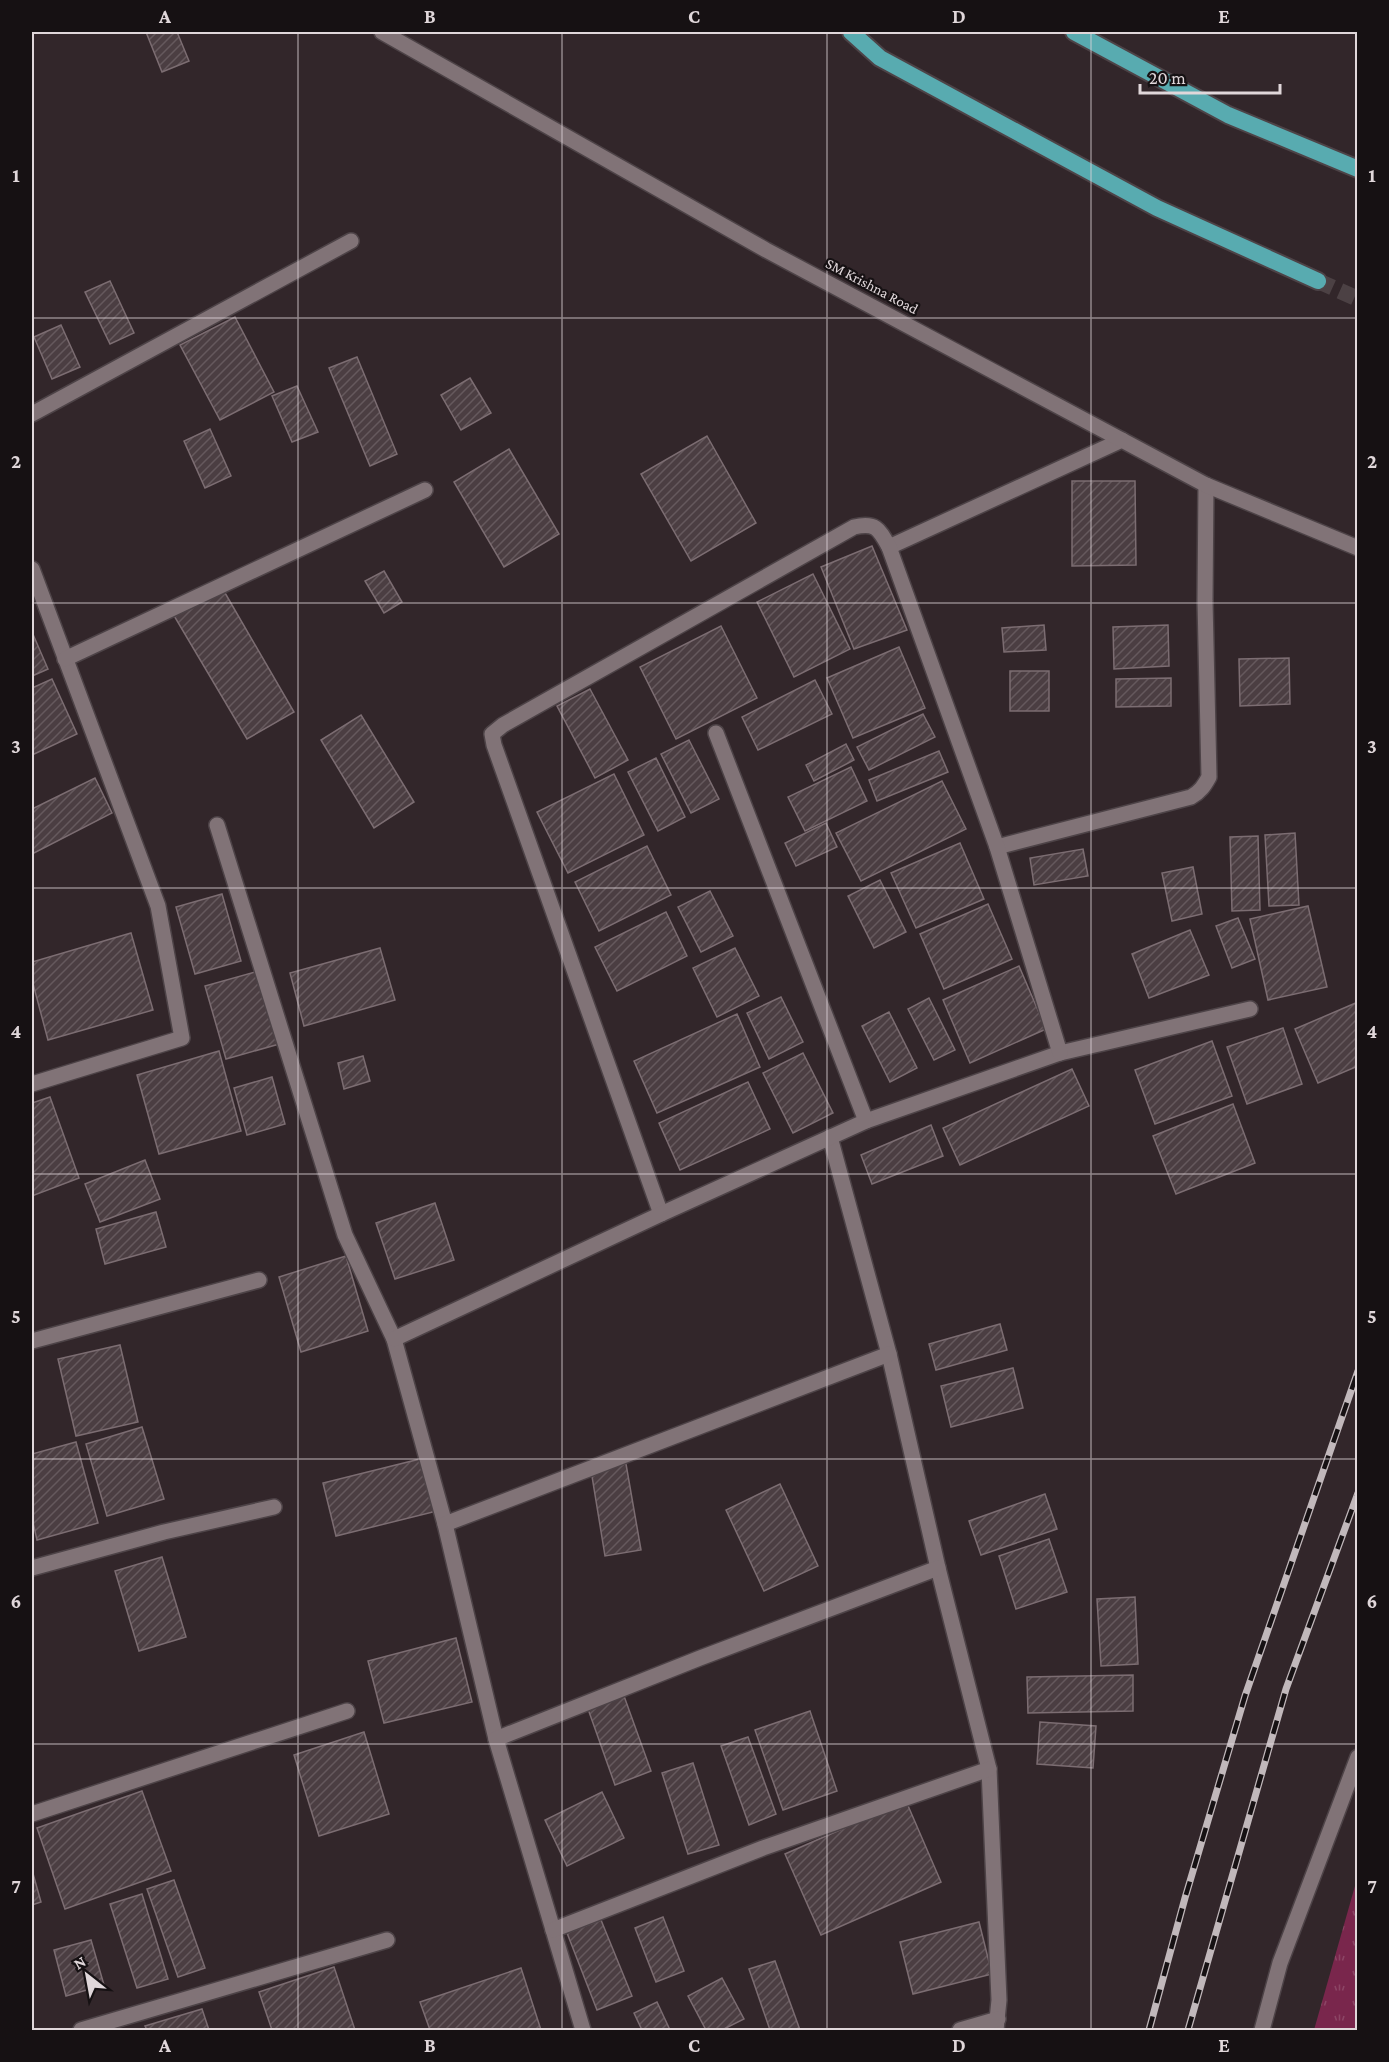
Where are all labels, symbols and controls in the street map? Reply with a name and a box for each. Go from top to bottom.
text: A [158,5,172,27]
text: B [424,5,436,27]
text: C [688,5,700,27]
text: D [952,5,966,27]
text: E [1218,5,1230,27]
scale bar [1140,57,1280,95]
text: 20 m [1149,68,1186,88]
text: 1 [12,164,20,186]
text: 1 [1368,164,1376,186]
street label: SM Krishna Road [823,255,921,317]
text: 2 [11,450,21,472]
text: 2 [1367,450,1377,472]
text: 3 [11,735,21,757]
text: 3 [1367,735,1377,757]
text: 4 [11,1020,22,1042]
text: 4 [1367,1020,1378,1042]
text: 5 [11,1305,21,1327]
text: 5 [1367,1305,1377,1327]
text: 6 [11,1590,21,1612]
text: 6 [1367,1590,1377,1612]
text: 7 [11,1875,21,1897]
text: 7 [1367,1875,1377,1897]
north arrow [57,1945,117,2005]
text: N [70,1952,89,1973]
text: A [158,2034,172,2056]
text: B [424,2034,436,2056]
text: C [688,2034,700,2056]
text: D [952,2034,966,2056]
text: E [1218,2034,1230,2056]

